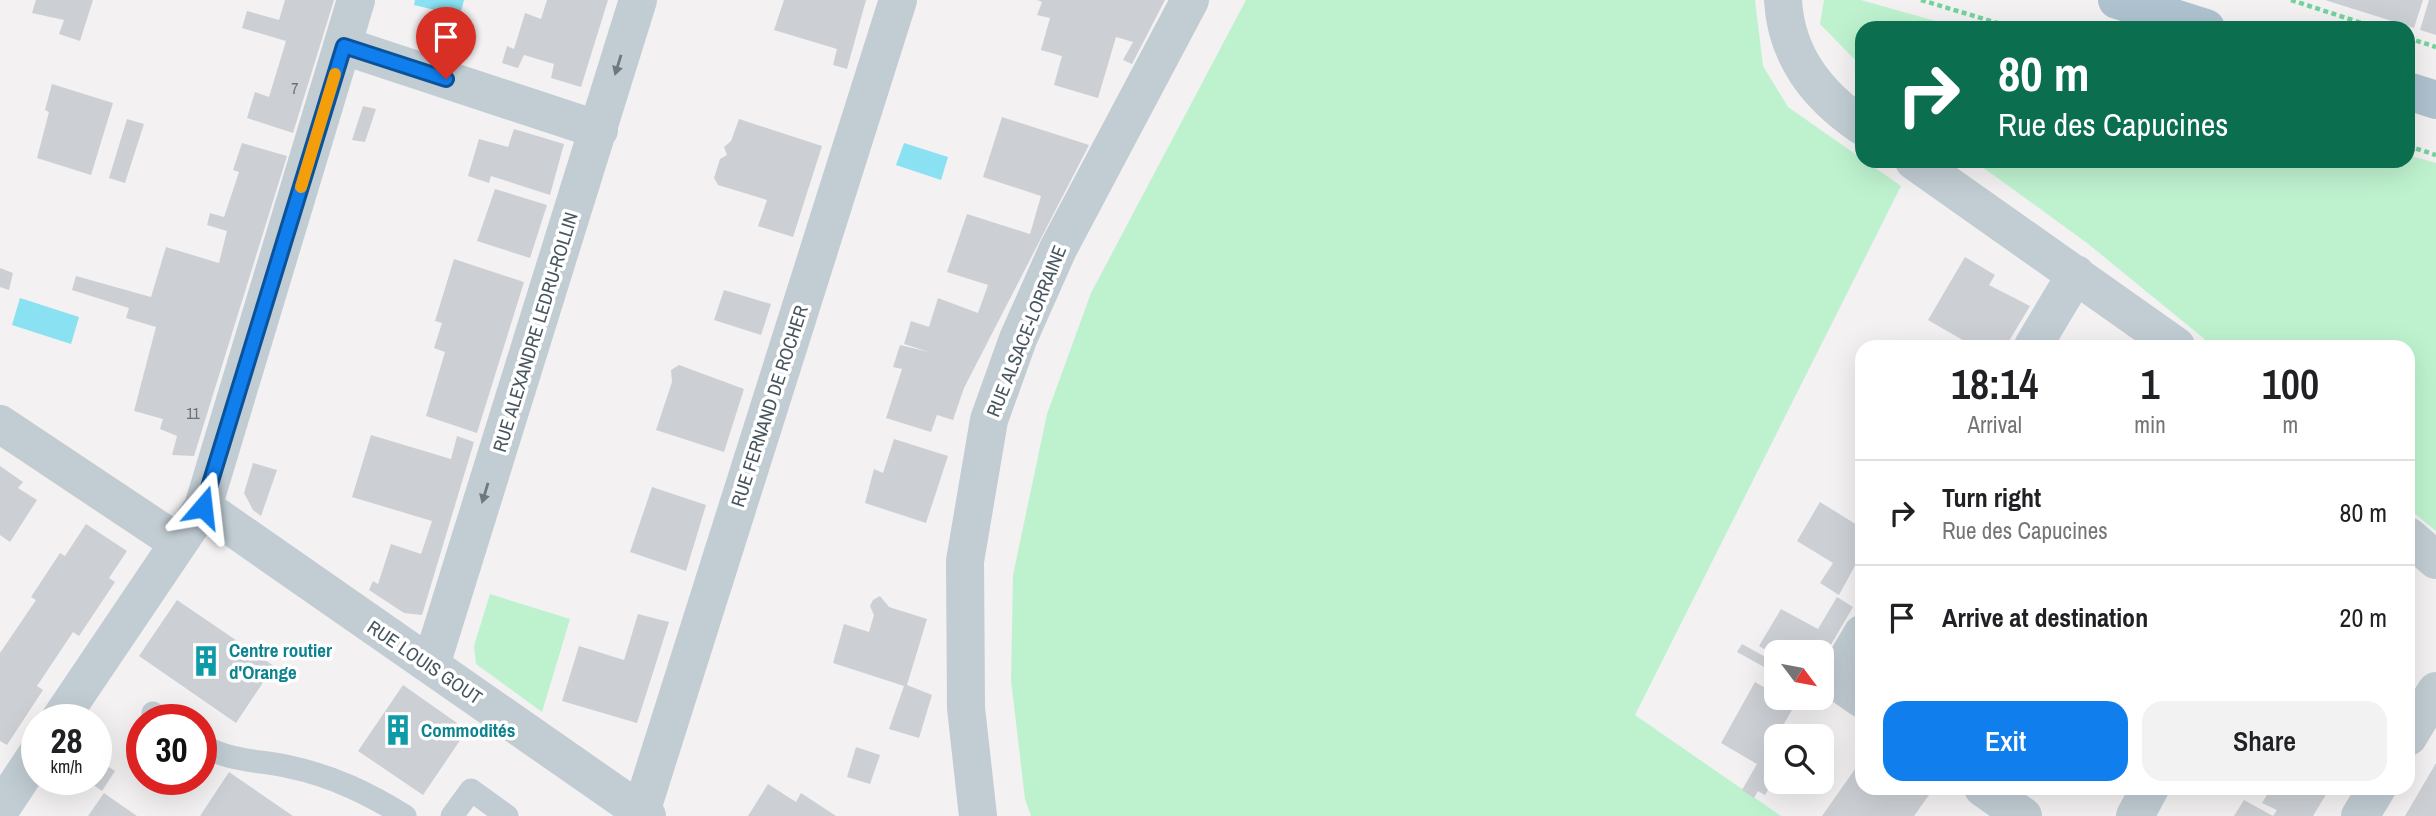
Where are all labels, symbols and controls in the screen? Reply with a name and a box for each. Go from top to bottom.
pin [416,7,476,79]
icon: arrive [427,18,465,56]
text: 80 m [1998,40,2090,106]
icon: right [1883,49,1974,140]
one-way arrow [613,55,623,76]
house number: 7 [291,77,299,99]
text: Rue des Capucines [1998,103,2228,146]
street label: RUE ALEXANDRE LEDRU-ROLLIN [486,209,584,455]
street label: RUE ALSACE-LORRAINE [980,241,1072,421]
street label: RUE FERNAND DE ROCHER [724,302,814,510]
text: 18:14 [1951,356,2038,412]
text: 1 [2140,356,2160,412]
text: 100 [2262,356,2319,412]
house number: 11 [186,402,201,424]
text: Arrival [1967,409,2022,440]
text: min [2134,409,2166,440]
text: m [2283,409,2298,440]
position arrow [166,470,240,544]
text: Turn right [1942,480,2041,515]
one-way arrow [479,483,489,504]
icon: right [1883,494,1921,532]
text: 80 m [2340,495,2387,530]
text: Rue des Capucines [1942,515,2108,546]
icon: arrive [1883,599,1921,637]
text: Arrive at destination [1942,600,2148,635]
text: 20 m [2340,600,2387,635]
street label: RUE LOUIS GOUT [362,614,488,710]
place label: Centre routier d'Orange [229,637,332,685]
north arrow [1764,640,1834,710]
map controls [1764,640,1834,794]
building icon: Centre routier d'Orange [189,644,223,678]
button: Exit [1883,701,2128,781]
button: Share [2142,701,2387,781]
speed limit sign: 30 [126,704,217,795]
building icon: Commodités [381,713,415,747]
text: 28 [51,717,82,764]
place label: Commodités [421,717,515,743]
button: search [1764,724,1834,794]
text: km/h [51,754,83,779]

